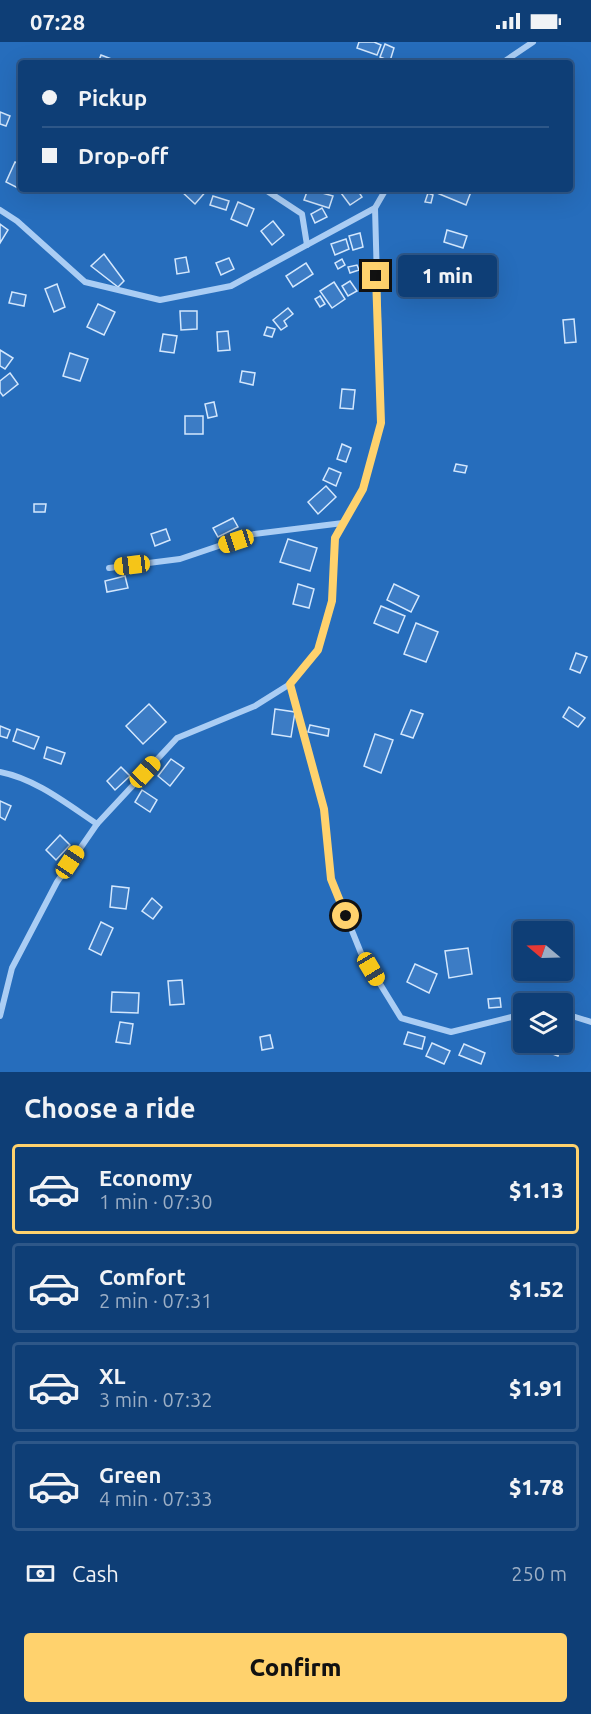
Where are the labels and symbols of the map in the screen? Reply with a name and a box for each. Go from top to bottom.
callout: 1 min [397,255,496,297]
route end [362,262,389,289]
car [216,527,256,555]
car [113,554,151,576]
car [126,753,164,791]
car [52,842,88,882]
route start [332,902,359,929]
north arrow [513,921,573,981]
car [354,949,388,989]

